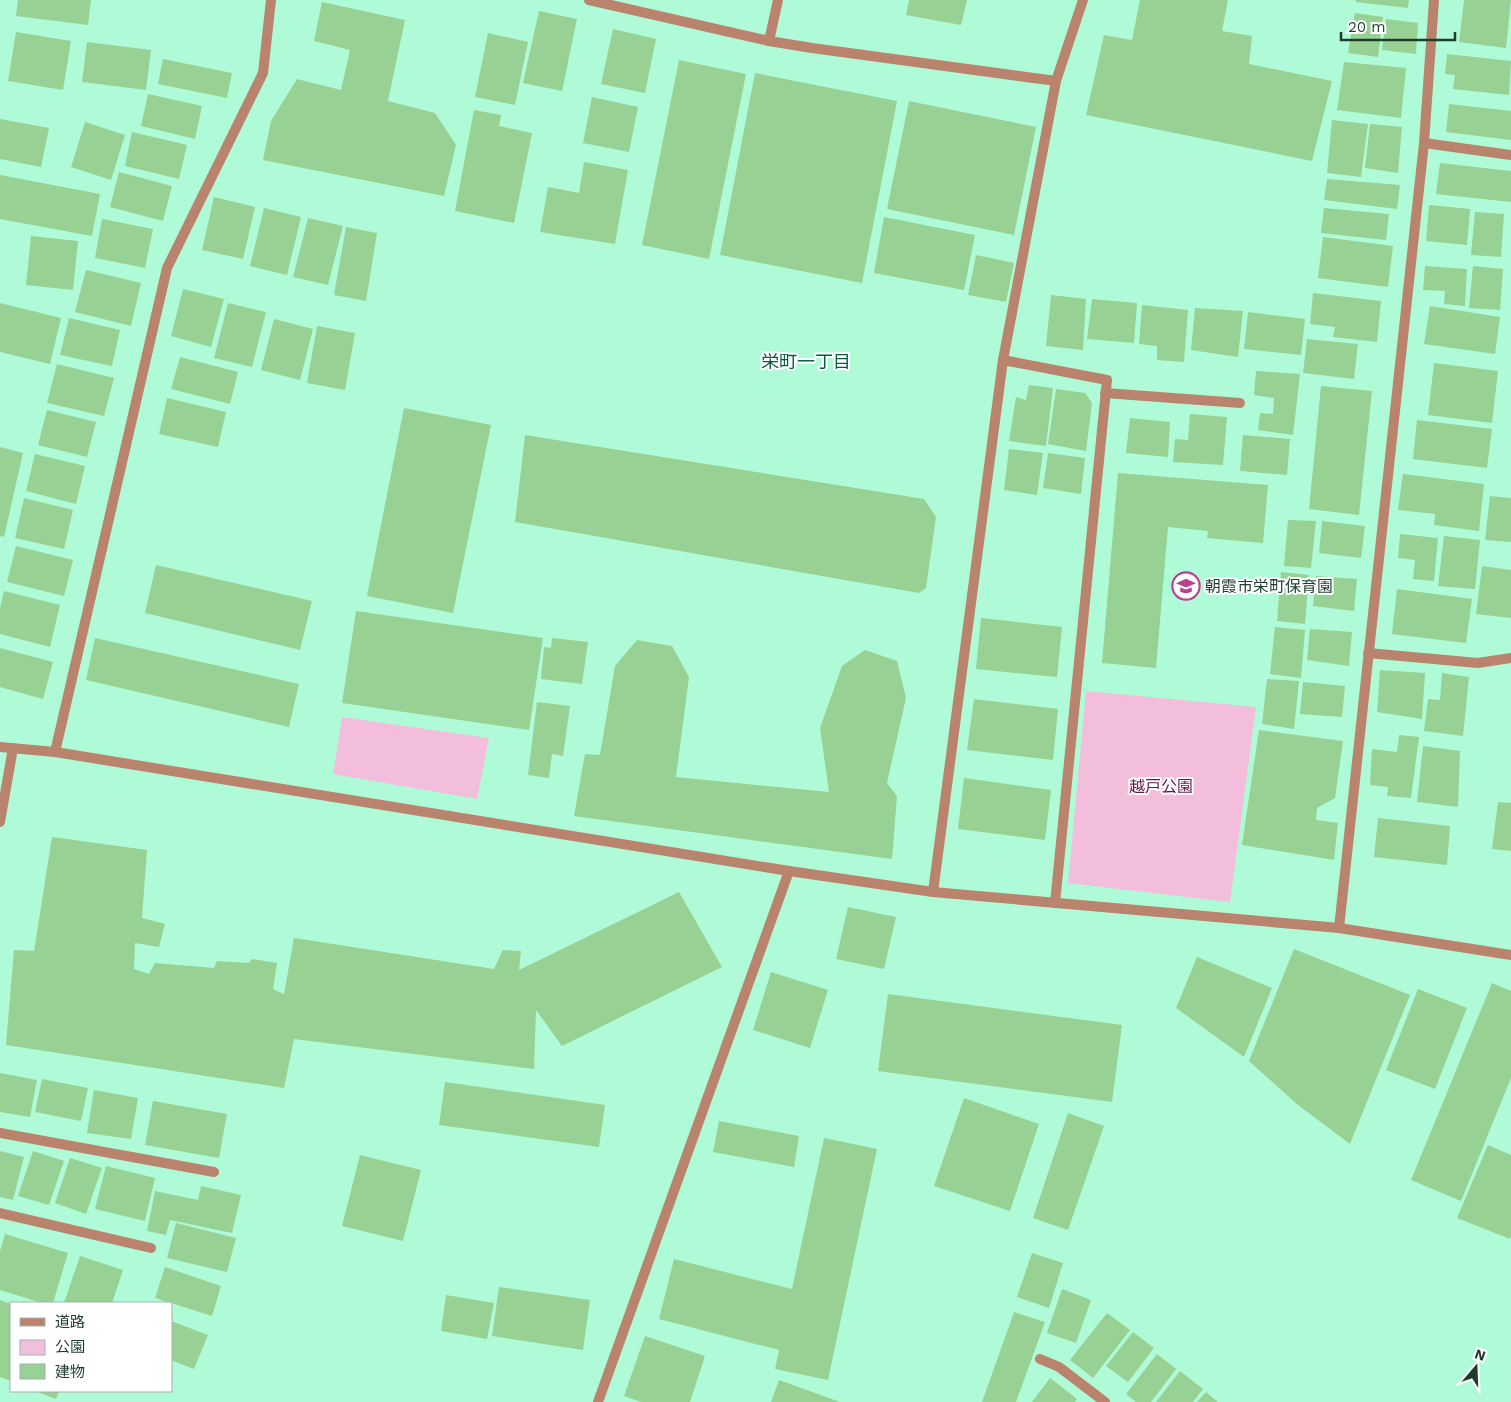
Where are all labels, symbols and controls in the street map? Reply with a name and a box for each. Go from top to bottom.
scale bar [1341,10,1455,42]
text: 20 m [1348,18,1386,36]
district label: 栄町一丁目 [761,351,851,372]
school or university icon: 朝霞市栄町保育園 [1171,571,1201,601]
place label: 朝霞市栄町保育園 [1205,577,1333,596]
park label: 越戸公園 [1129,777,1193,796]
legend [10,1302,172,1392]
text: 道路 [55,1313,85,1331]
text: 公園 [55,1338,85,1356]
north arrow [1451,1342,1501,1392]
text: N [1473,1345,1488,1364]
text: 建物 [55,1363,85,1381]

